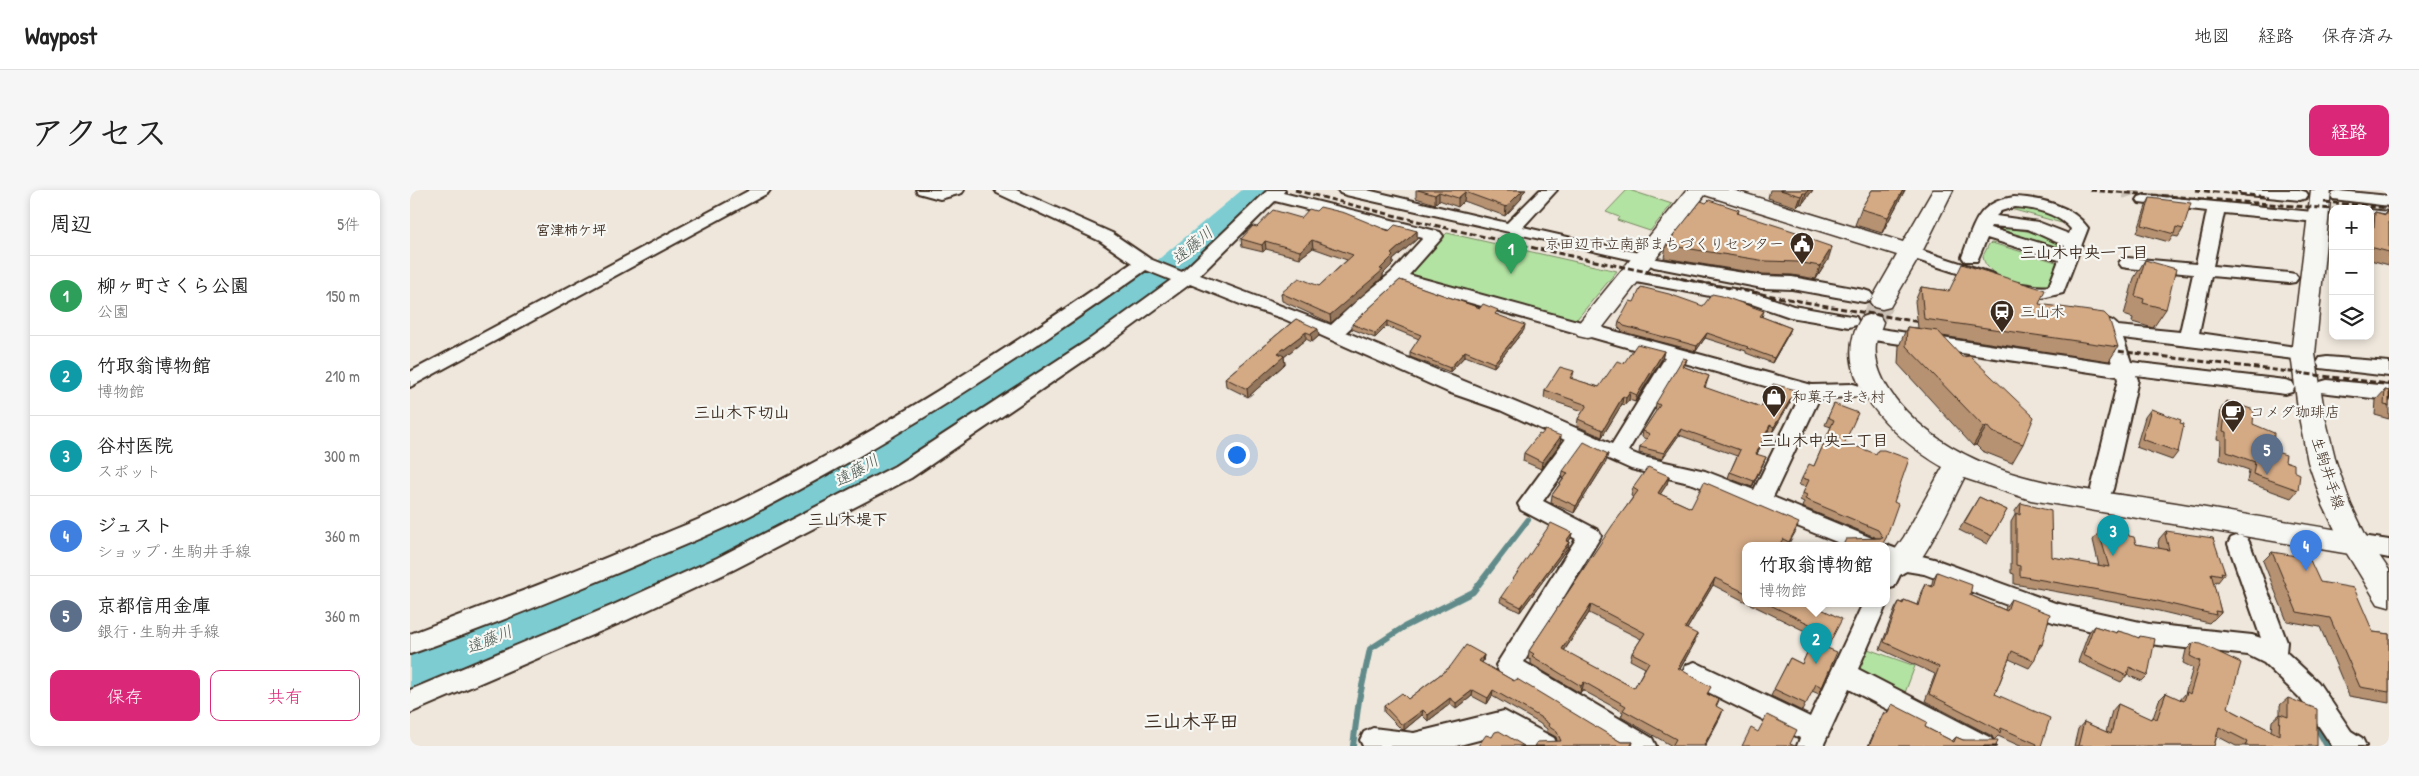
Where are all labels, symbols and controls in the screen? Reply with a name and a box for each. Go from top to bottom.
text: Waypost [25,19,97,51]
text: 地図 [2194,23,2230,48]
text: 経路 [2258,23,2294,48]
text: 保存済み [2322,23,2394,48]
button: 経路 [2309,105,2389,156]
text: アクセス [30,109,168,156]
map controls [2329,205,2374,340]
button: + [2329,205,2374,250]
text: 周辺 [50,209,92,238]
text: 5件 [337,213,360,235]
district label: 宮津柿ケ坪 [536,220,607,239]
water label: 遠藤川 [1167,221,1217,269]
public building icon: 京田辺市立南部まちづくりセンター [1789,231,1815,265]
pin: 1 [1495,233,1527,274]
place label: 京田辺市立南部まちづくりセンター [1545,233,1784,254]
district label: 三山木中央一丁目 [2020,241,2148,263]
button: − [2329,250,2374,295]
text: 柳ヶ町さくら公園 [97,272,249,298]
text: 1 [63,285,69,307]
text: 150 m [326,285,360,307]
button: layers [2329,295,2374,340]
station icon: 三山木 [1989,299,2015,333]
text: 公園 [97,300,129,322]
place label: 三山木 [2020,301,2065,322]
text: 竹取翁博物館 [97,352,211,378]
text: 2 [62,365,70,387]
text: 210 m [325,365,360,387]
text: 博物館 [97,380,145,402]
shop icon: 和菓子 まき村 [1761,384,1787,418]
place label: 和菓子 まき村 [1792,386,1885,407]
cafe icon: コメダ珈琲店 [2220,399,2246,433]
district label: 三山木下切山 [694,401,790,423]
place label: コメダ珈琲店 [2250,401,2340,422]
district label: 三山木中央二丁目 [1760,429,1888,451]
text: 谷村医院 [97,432,173,458]
pin: 5 [2251,434,2283,475]
street label: 生駒井手線 [2307,434,2350,512]
your location [1224,442,1250,468]
text: 3 [62,445,70,467]
text: 300 m [324,445,360,467]
water label: 遠藤川 [830,449,882,491]
text: スポット [97,460,161,482]
district label: 三山木堤下 [808,508,888,530]
text: ジュスト [97,512,173,538]
pin: 3 [2097,515,2129,556]
text: 4 [63,525,69,547]
text: 360 m [325,525,360,547]
pin: 4 [2290,530,2322,571]
text: ショップ · 生駒井手線 [97,540,251,562]
popup [1742,542,1890,607]
text: 竹取翁博物館 [1759,551,1873,577]
text: 博物館 [1759,579,1807,601]
text: 京都信用金庫 [97,592,211,618]
text: 5 [63,605,69,627]
text: 360 m [325,605,360,627]
text: 銀行 · 生駒井手線 [97,620,220,642]
water label: 遠藤川 [463,620,515,658]
pin: 2 [1800,623,1832,664]
button: 保存 [50,670,200,721]
button: 共有 [210,670,360,721]
district label: 三山木平田 [1143,708,1239,734]

